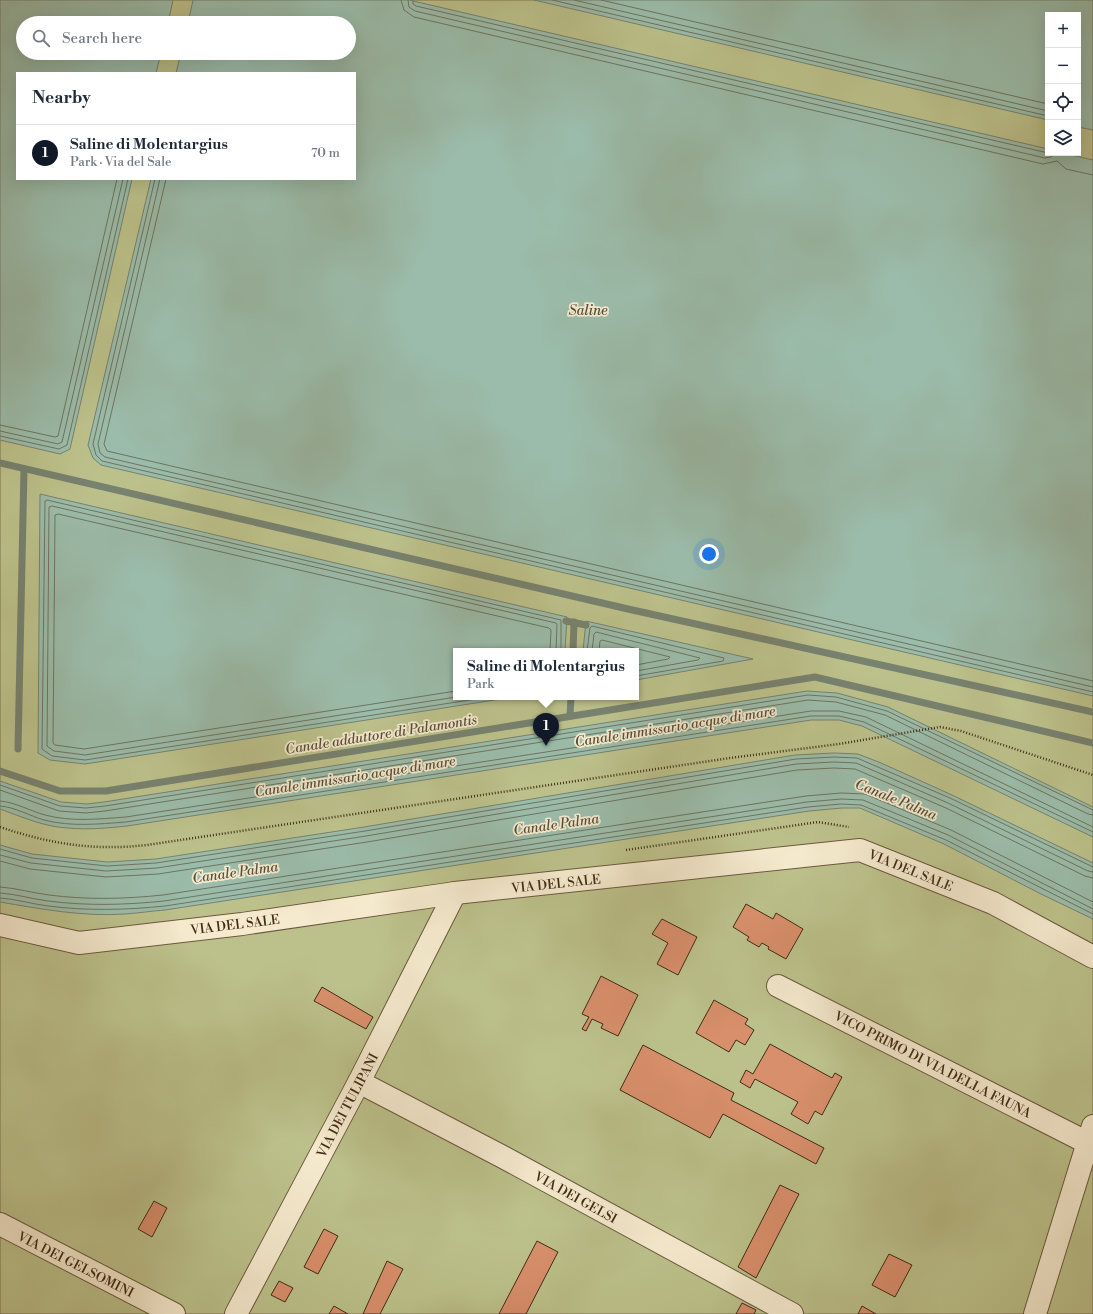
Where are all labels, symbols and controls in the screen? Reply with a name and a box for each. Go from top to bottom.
map controls [1045,12,1081,156]
button: + [1045,12,1081,48]
search box [16,16,356,60]
icon: search [30,27,52,49]
text: Search here [62,29,142,48]
button: − [1045,48,1081,84]
button: locate [1045,84,1081,120]
text: Nearby [32,87,91,109]
button: layers [1045,120,1081,156]
text: Saline di Molentargius [70,135,228,154]
text: 1 [42,145,48,161]
text: 70 m [311,145,340,161]
text: Park · Via del Sale [70,154,172,170]
water label: Saline [568,302,608,320]
your location [699,544,719,564]
popup [453,648,639,700]
text: Saline di Molentargius [467,657,625,676]
text: Park [467,676,494,692]
water label: Canale immissario acque di mare [573,702,777,752]
water label: Canale adduttore di Palamontis [284,711,478,759]
pin: 1 [533,713,559,746]
water label: Canale immissario acque di mare [253,752,457,802]
water label: Canale Palma [852,775,939,825]
water label: Canale Palma [512,810,600,840]
street label: VIA DEL SALE [865,846,955,895]
water label: Canale Palma [191,858,279,888]
street label: VIA DEL SALE [510,871,602,897]
street label: VIA DEL SALE [189,912,281,939]
street label: VICO PRIMO DI VIA DELLA FAUNA [831,1008,1035,1122]
street label: VIA DEI TULIPANI [313,1050,382,1161]
street label: VIA DEI GELSI [531,1168,620,1227]
street label: VIA DEI GELSOMINI [14,1228,136,1301]

